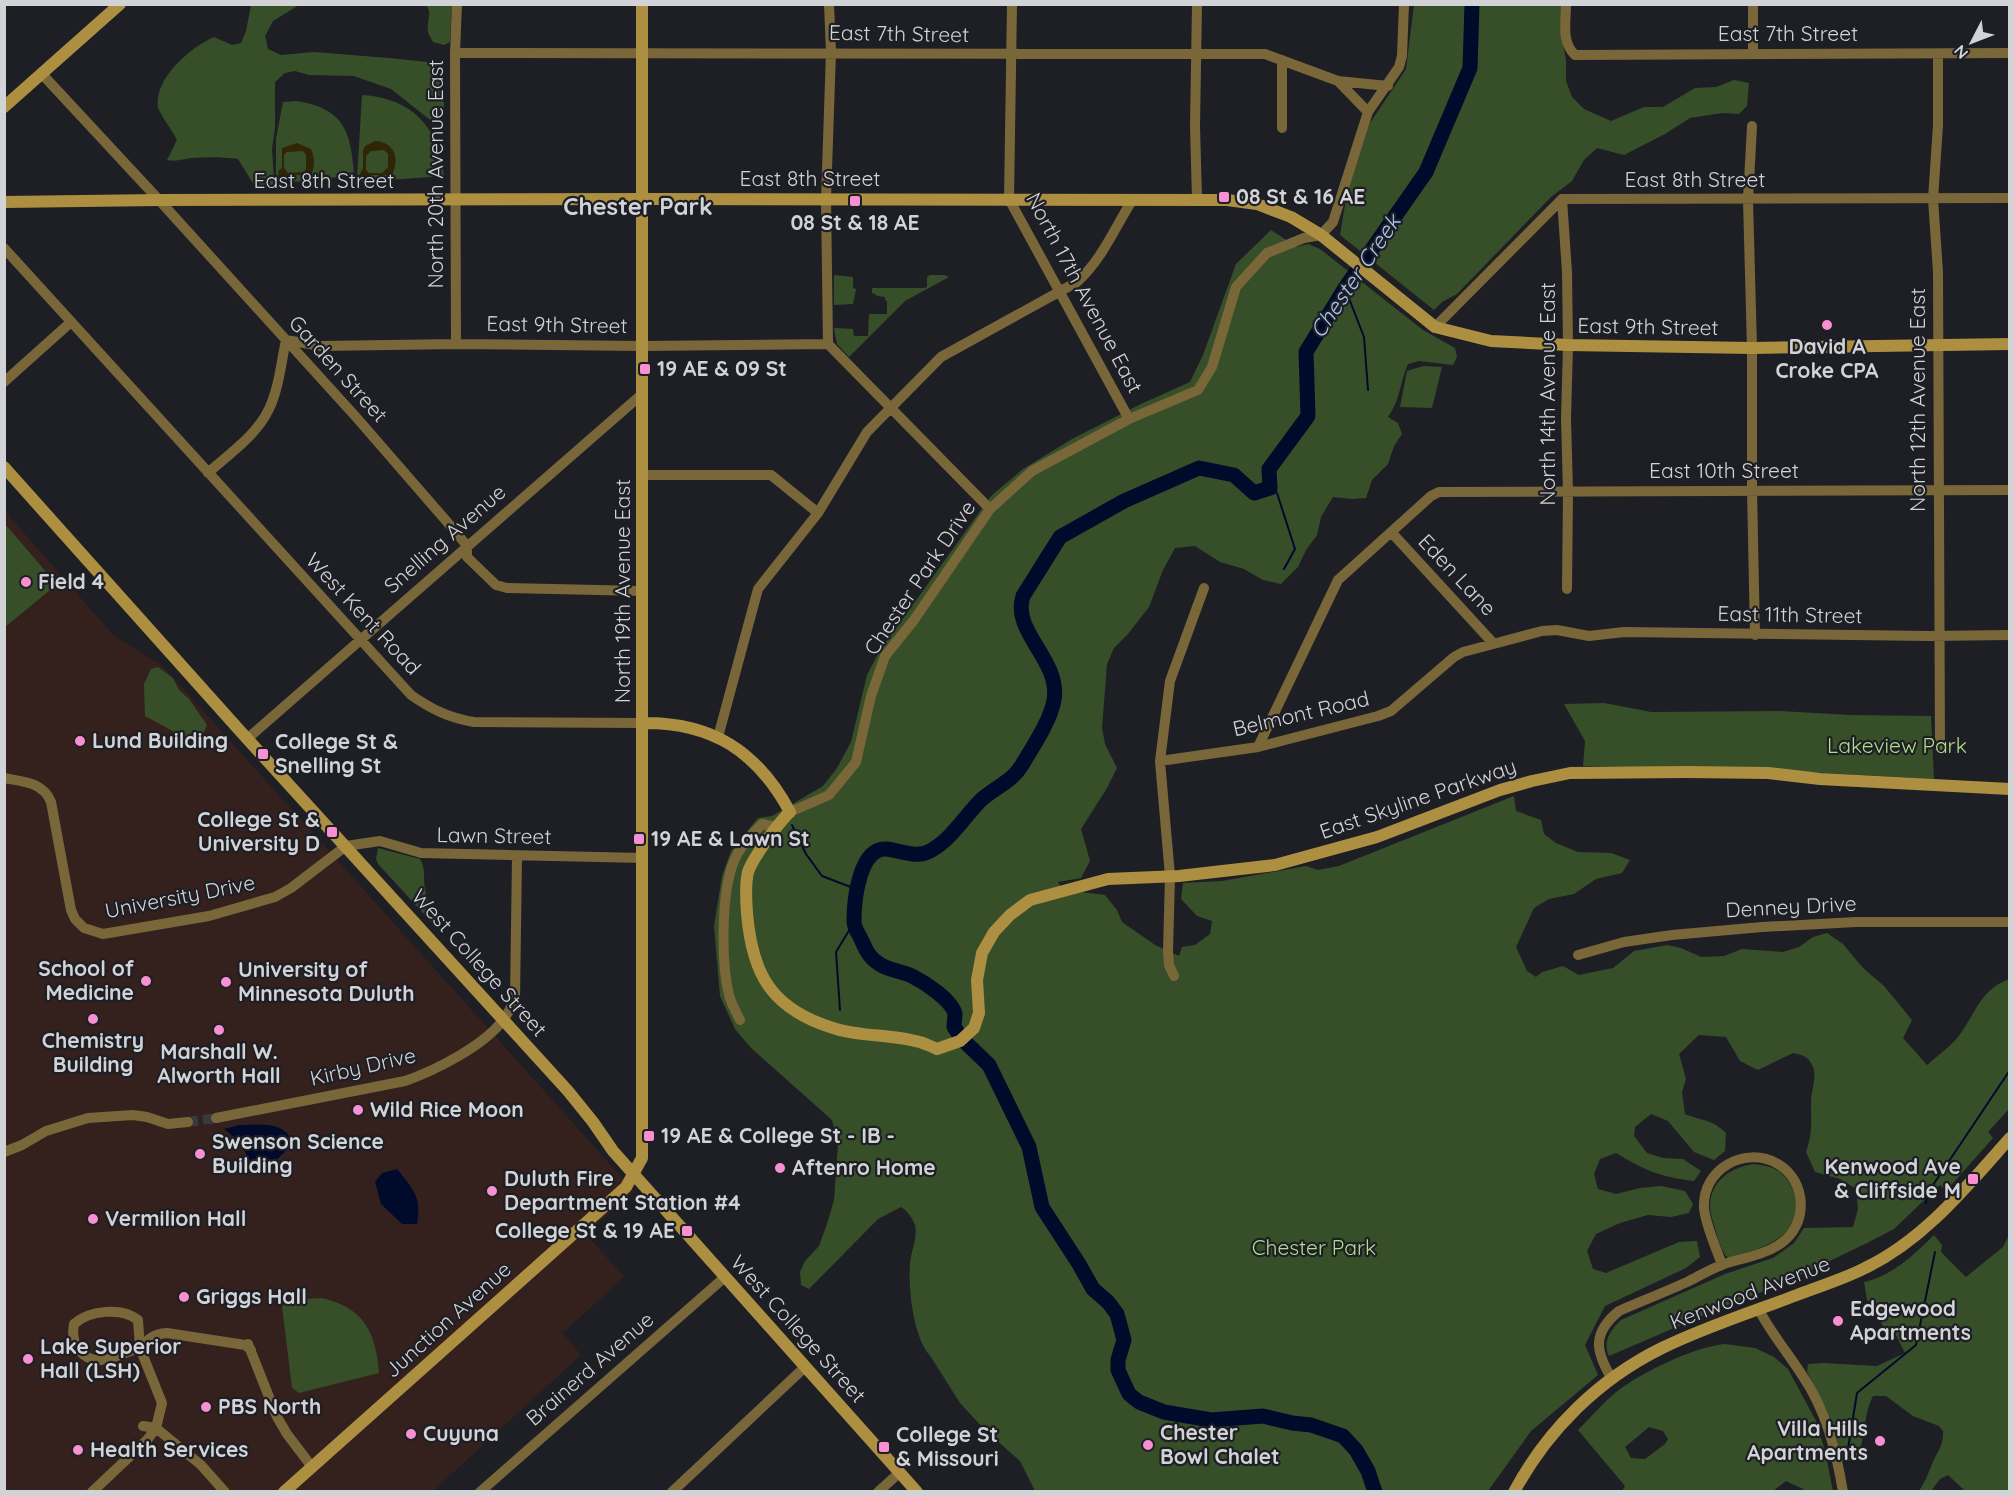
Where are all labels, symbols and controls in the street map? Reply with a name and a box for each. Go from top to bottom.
north arrow [1942,12,2002,72]
street label: East 7th Street [829,19,969,47]
street label: East 7th Street [1718,20,1858,46]
text: N [1949,41,1972,63]
street label: North 20th Avenue East [422,60,448,288]
street label: East 8th Street [740,165,880,191]
street label: East 8th Street [1625,166,1765,192]
street label: East 8th Street [254,167,394,193]
place label: 08 St & 16 AE [1236,183,1365,209]
street label: North 17th Avenue East [1021,188,1149,397]
marker: 08 St & 16 AE [1217,190,1231,204]
district label: Chester Park [563,191,713,221]
marker: 08 St & 18 AE [848,194,862,208]
water label: Chester Creek [1303,207,1408,343]
place label: 08 St & 18 AE [790,209,920,235]
street label: North 14th Avenue East [1534,282,1560,506]
street label: North 12th Avenue East [1904,288,1930,512]
street label: Garden Street [284,309,394,427]
street label: East 9th Street [486,310,628,338]
street label: East 9th Street [1577,312,1719,340]
marker: David A Croke CPA [1820,318,1834,332]
place label: David A Croke CPA [1775,333,1879,383]
place label: 19 AE & 09 St [657,355,787,381]
marker: 19 AE & 09 St [638,362,652,376]
street label: East 10th Street [1649,457,1799,483]
street label: Snelling Avenue [378,478,511,598]
street label: North 19th Avenue East [609,479,635,703]
street label: Chester Park Drive [858,495,980,660]
street label: Eden Lane [1413,528,1502,621]
street label: West Kent Road [301,547,427,680]
place label: Field 4 [38,568,104,594]
marker: Field 4 [19,575,33,589]
street label: East 11th Street [1717,600,1863,628]
street label: Belmont Road [1230,685,1372,741]
place label: Lund Building [92,727,228,753]
place label: College St & Snelling St [275,728,398,778]
park label: Lakeview Park [1827,732,1967,758]
marker: Lund Building [73,734,87,748]
marker: College St & Snelling St [256,747,270,761]
street label: East Skyline Parkway [1316,752,1519,844]
place label: College St & University D [197,806,320,856]
street label: Lawn Street [436,821,552,849]
marker: College St & University D [325,825,339,839]
place label: 19 AE & Lawn St [651,825,810,851]
marker: 19 AE & Lawn St [632,832,646,846]
street label: University Drive [103,869,257,923]
street label: West College Street [407,883,553,1042]
street label: Denney Drive [1725,890,1857,922]
place label: School of Medicine [38,955,135,1005]
place label: University of Minnesota Duluth [238,956,415,1006]
marker: School of Medicine [139,974,153,988]
marker: University of Minnesota Duluth [219,975,233,989]
marker: Chemistry Building [86,1012,100,1026]
marker: Marshall W. Alworth Hall [212,1023,226,1037]
place label: Chemistry Building [42,1027,144,1077]
place label: Marshall W. Alworth Hall [157,1038,281,1088]
street label: Kirby Drive [307,1041,418,1091]
place label: Wild Rice Moon [370,1096,524,1122]
marker: Wild Rice Moon [351,1103,365,1117]
place label: 19 AE & College St - IB - [661,1122,895,1148]
place label: Swenson Science Building [212,1128,384,1178]
marker: 19 AE & College St - IB - [642,1129,656,1143]
marker: Swenson Science Building [193,1147,207,1161]
place label: Kenwood Ave & Cliffside M [1824,1153,1961,1203]
place label: Aftenro Home [792,1154,936,1180]
marker: Aftenro Home [773,1161,787,1175]
place label: Duluth Fire Department Station #4 [504,1165,741,1215]
marker: Kenwood Ave & Cliffside M [1966,1172,1980,1186]
marker: Duluth Fire Department Station #4 [485,1184,499,1198]
place label: Vermilion Hall [105,1205,246,1231]
marker: Vermilion Hall [86,1212,100,1226]
place label: College St & 19 AE [495,1217,675,1243]
marker: College St & 19 AE [680,1224,694,1238]
park label: Chester Park [1252,1234,1376,1260]
street label: West College Street [726,1249,872,1408]
street label: Kenwood Avenue [1666,1250,1833,1335]
street label: Junction Avenue [379,1256,516,1383]
place label: Griggs Hall [196,1283,307,1309]
marker: Griggs Hall [177,1290,191,1304]
place label: Edgewood Apartments [1850,1295,1971,1345]
street label: Brainerd Avenue [520,1306,658,1431]
marker: Edgewood Apartments [1831,1314,1845,1328]
place label: Lake Superior Hall (LSH) [40,1333,181,1383]
marker: Lake Superior Hall (LSH) [21,1352,35,1366]
place label: PBS North [218,1393,321,1419]
marker: PBS North [199,1400,213,1414]
place label: Villa Hills Apartments [1747,1415,1868,1465]
place label: Chester Bowl Chalet [1160,1419,1280,1469]
place label: Cuyuna [423,1420,499,1446]
place label: College St & Missouri [896,1421,999,1471]
marker: Cuyuna [404,1427,418,1441]
marker: Villa Hills Apartments [1873,1434,1887,1448]
place label: Health Services [90,1436,248,1462]
marker: Chester Bowl Chalet [1141,1438,1155,1452]
marker: College St & Missouri [877,1440,891,1454]
marker: Health Services [71,1443,85,1457]

